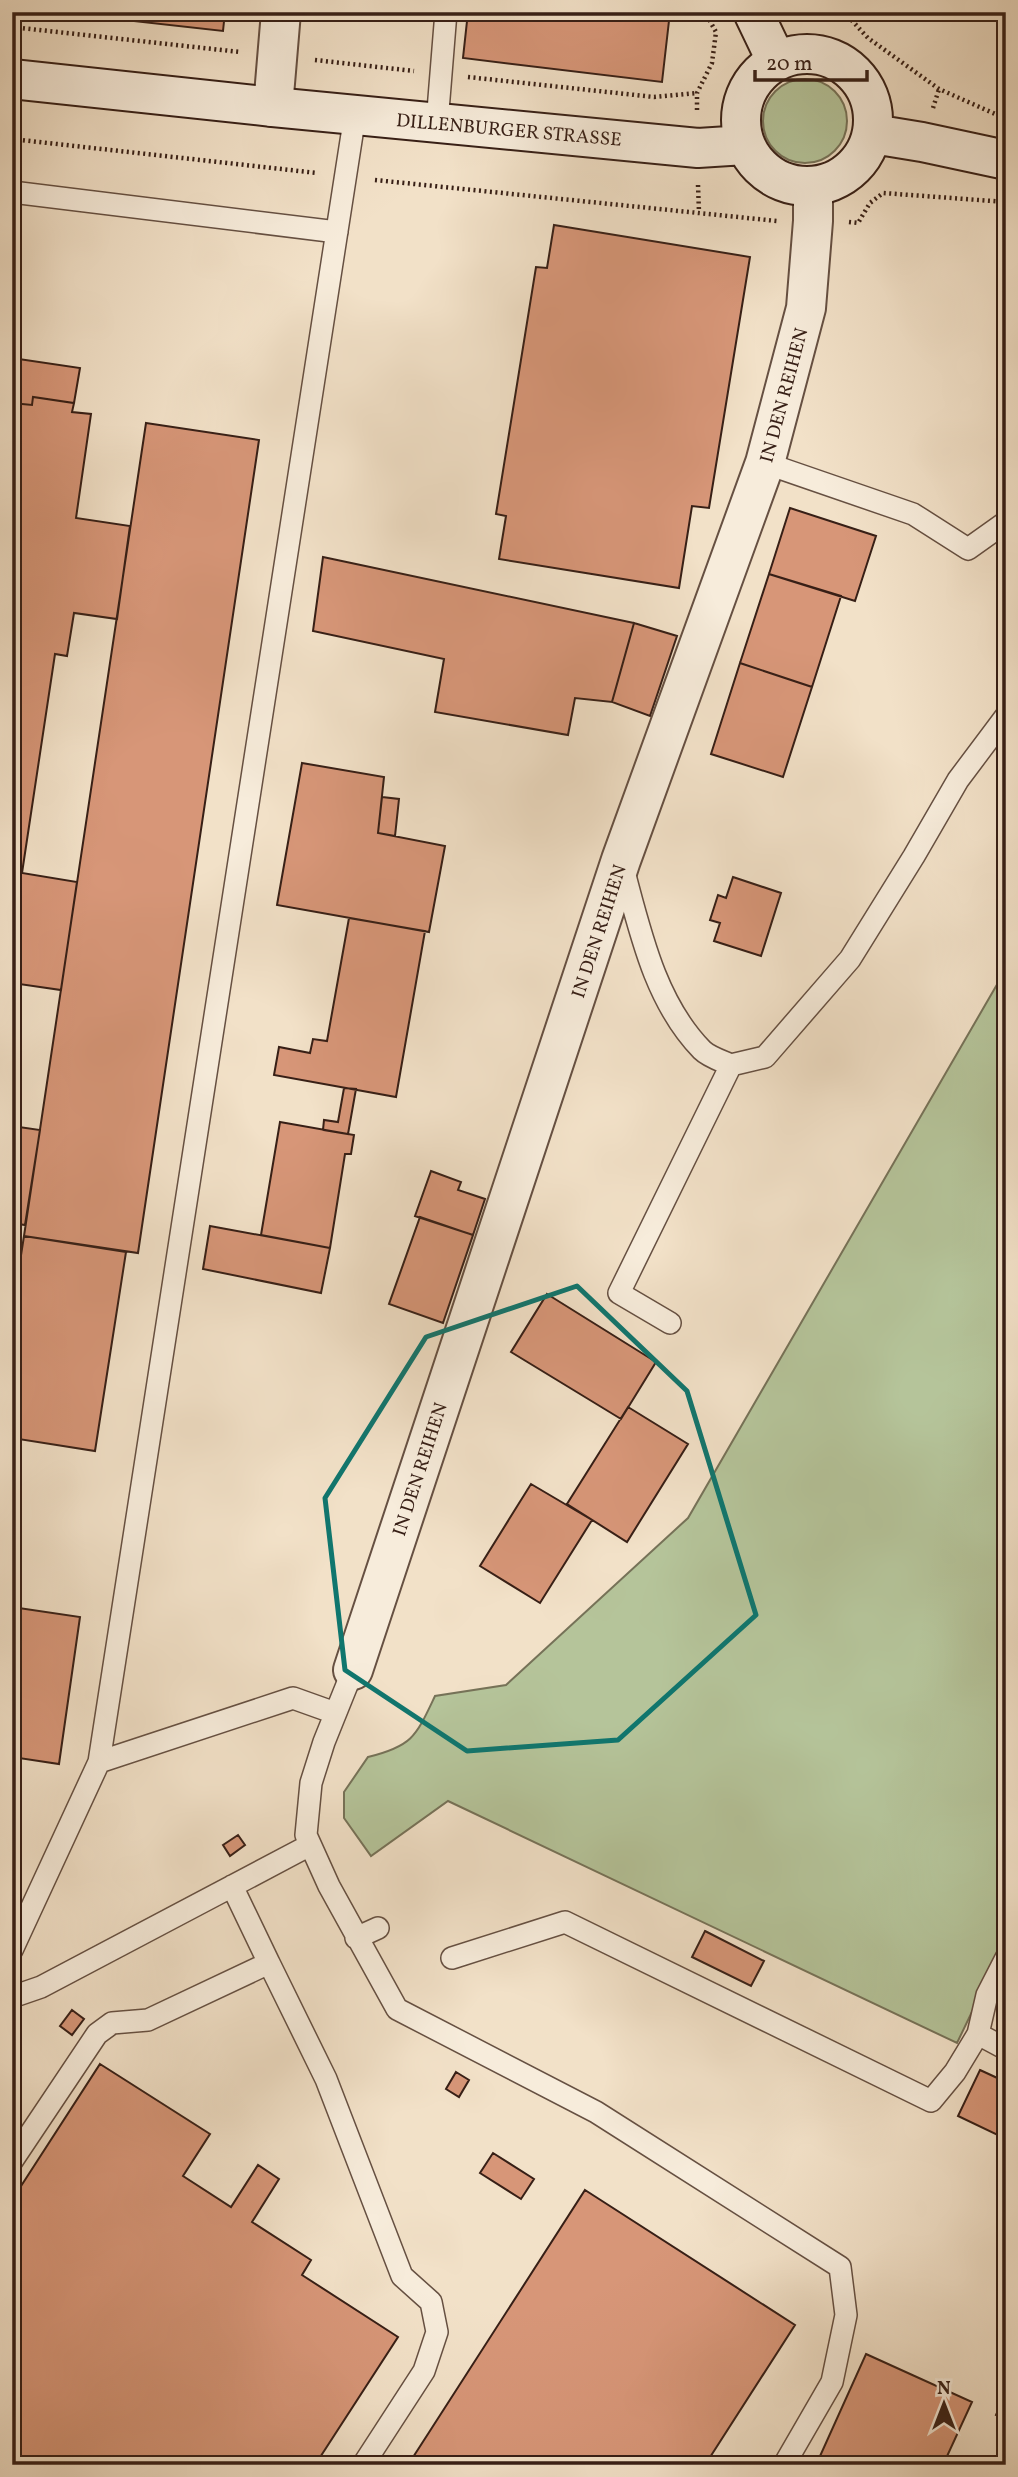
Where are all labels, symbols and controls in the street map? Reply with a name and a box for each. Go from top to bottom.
scale bar [755,38,867,82]
text: 20 m [766,50,812,79]
street label: DILLENBURGER STRASSE [395,108,623,154]
street label: IN DEN REIHEN [754,325,815,466]
street label: IN DEN REIHEN [566,862,634,1002]
street label: IN DEN REIHEN [387,1400,455,1540]
north arrow [909,2368,979,2438]
text: N [937,2376,951,2402]

